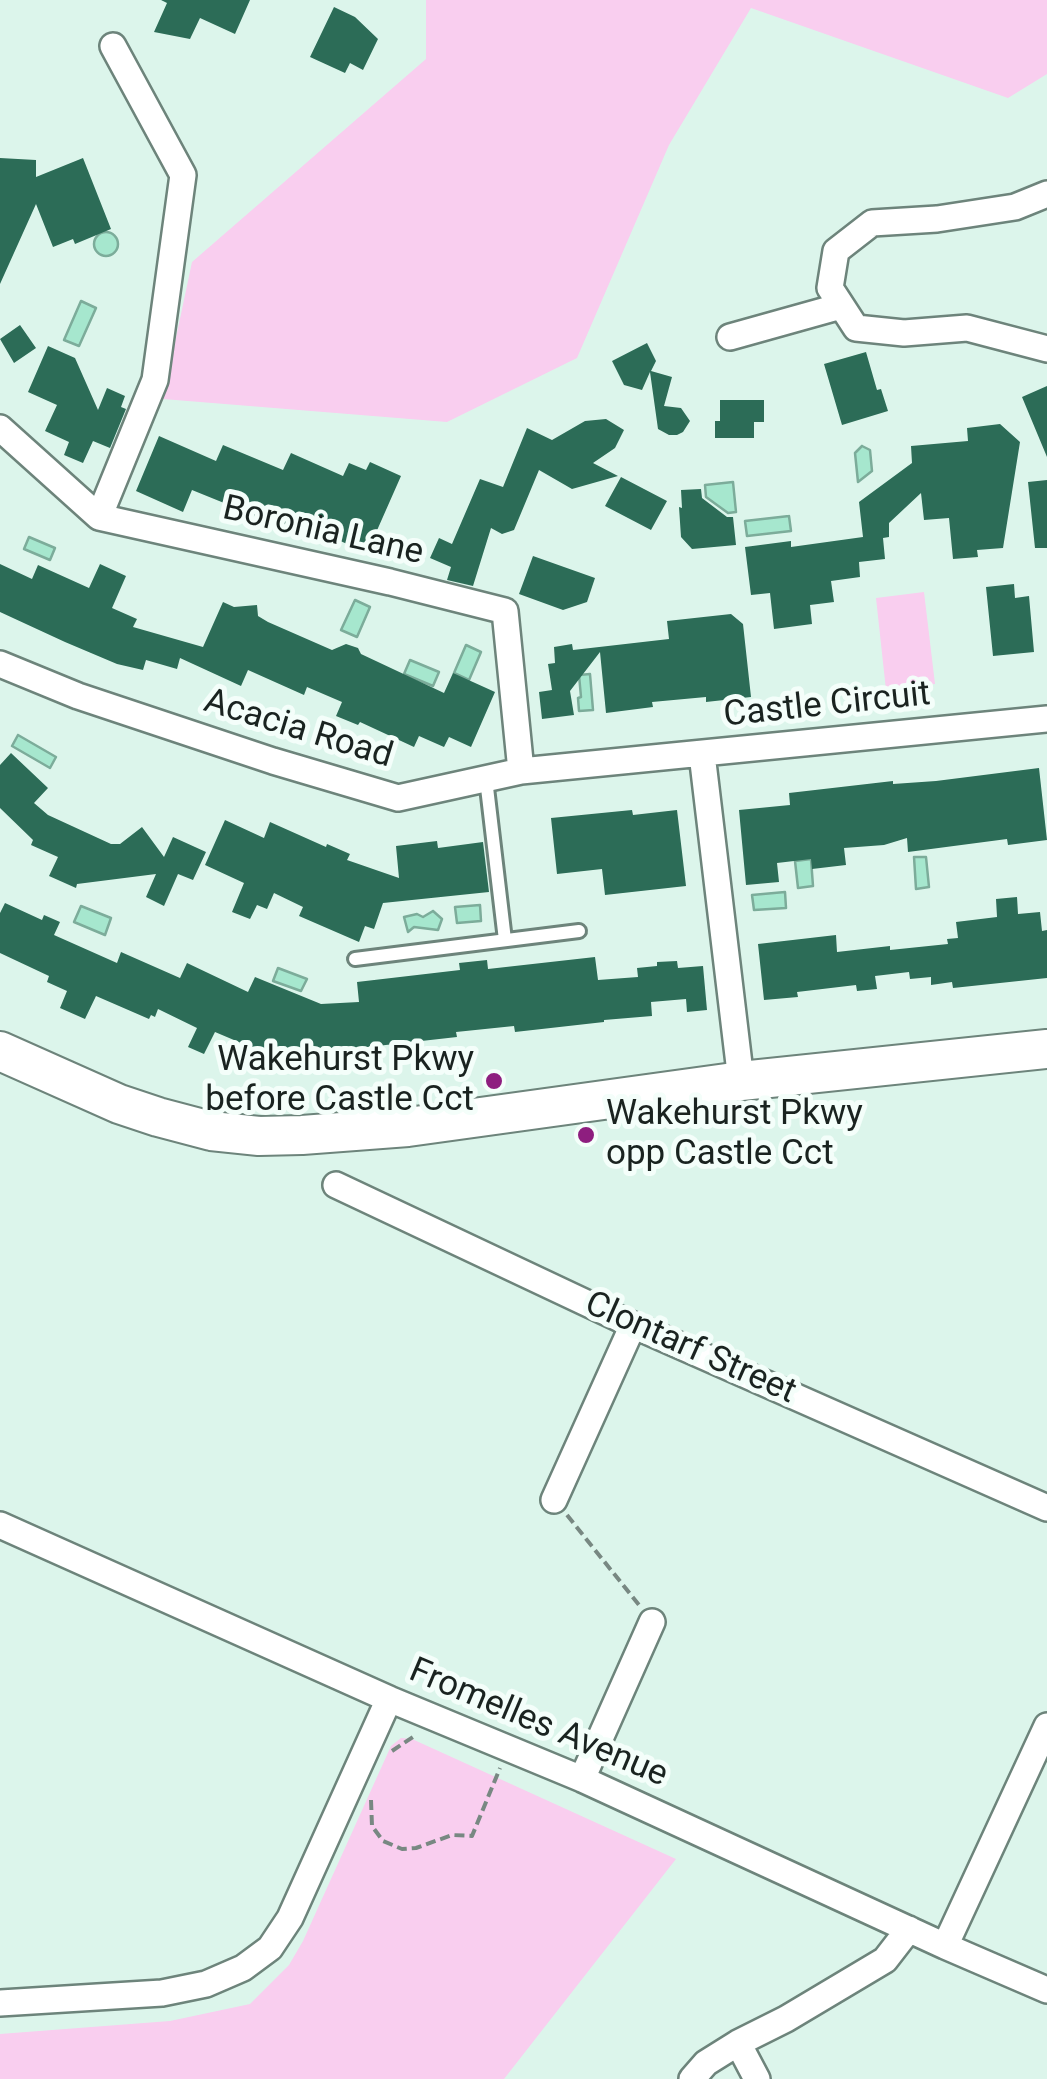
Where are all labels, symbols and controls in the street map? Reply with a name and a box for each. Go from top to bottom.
street label: Boronia Lane [219,489,427,575]
street label: Castle Circuit [722,674,932,738]
street label: Acacia Road [199,681,397,779]
place label: Wakehurst Pkwy before Castle Cct [205,1040,474,1122]
marker: Wakehurst Pkwy before Castle Cct [483,1070,505,1092]
place label: Wakehurst Pkwy opp Castle Cct [606,1094,863,1176]
marker: Wakehurst Pkwy opp Castle Cct [575,1124,597,1146]
street label: Clontarf Street [578,1284,802,1414]
street label: Fromelles Avenue [403,1651,673,1797]

